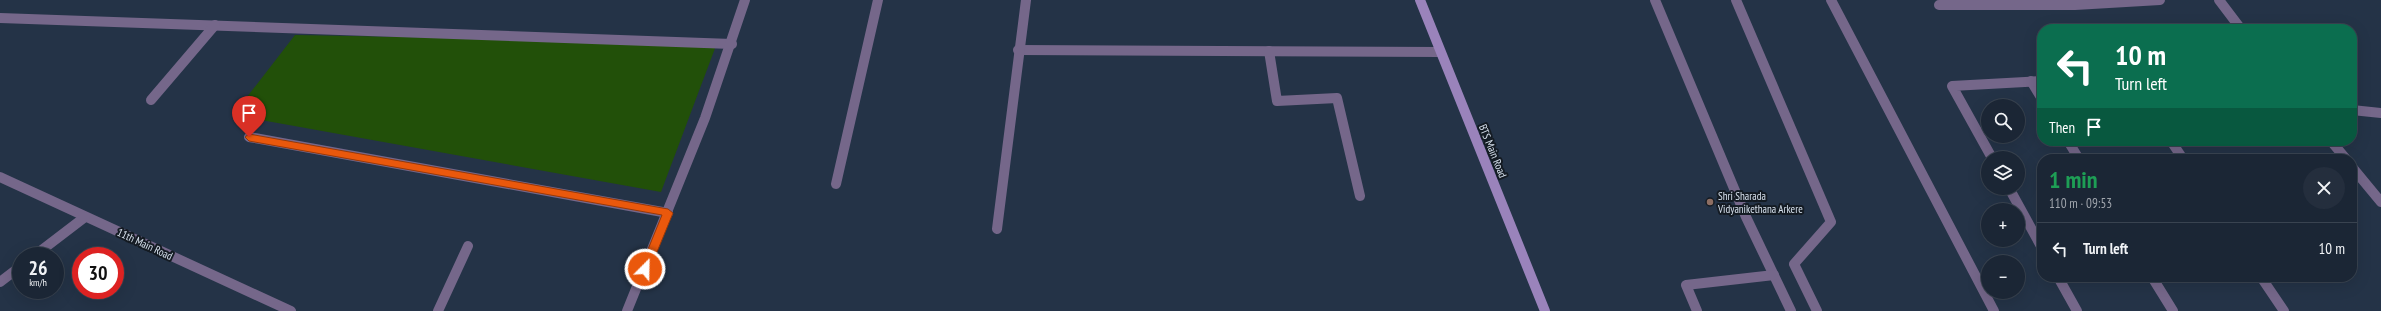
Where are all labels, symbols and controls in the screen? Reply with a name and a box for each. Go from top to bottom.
text: 10 m [2115,36,2166,73]
icon: left [2049,40,2101,92]
text: Turn left [2115,72,2167,95]
pin [232,96,266,137]
map controls [1981,99,2025,299]
button: search [1981,99,2025,143]
icon: arrive [238,102,260,124]
icon: arrive [2083,116,2105,138]
text: Then [2049,118,2075,137]
street label: BTS Main Road [1476,122,1510,180]
button: layers [1981,151,2025,195]
text: 1 min [2049,164,2097,195]
button: close [2303,167,2345,209]
place label: Shri Sharada Vidyanikethana Arkere [1717,189,1803,216]
text: 110 m · 09:53 [2049,195,2112,212]
marker: Shri Sharada Vidyanikethana Arkere [1705,197,1715,207]
button: + [1981,203,2025,247]
street label: 11th Main Road [115,225,175,263]
icon: left [2049,238,2071,260]
text: Turn left [2083,239,2128,258]
text: 10 m [2319,239,2345,258]
speed limit sign: 30 [72,247,124,299]
position arrow [624,248,666,290]
text: 26 [28,255,48,281]
button: − [1981,255,2025,299]
text: km/h [29,276,47,289]

